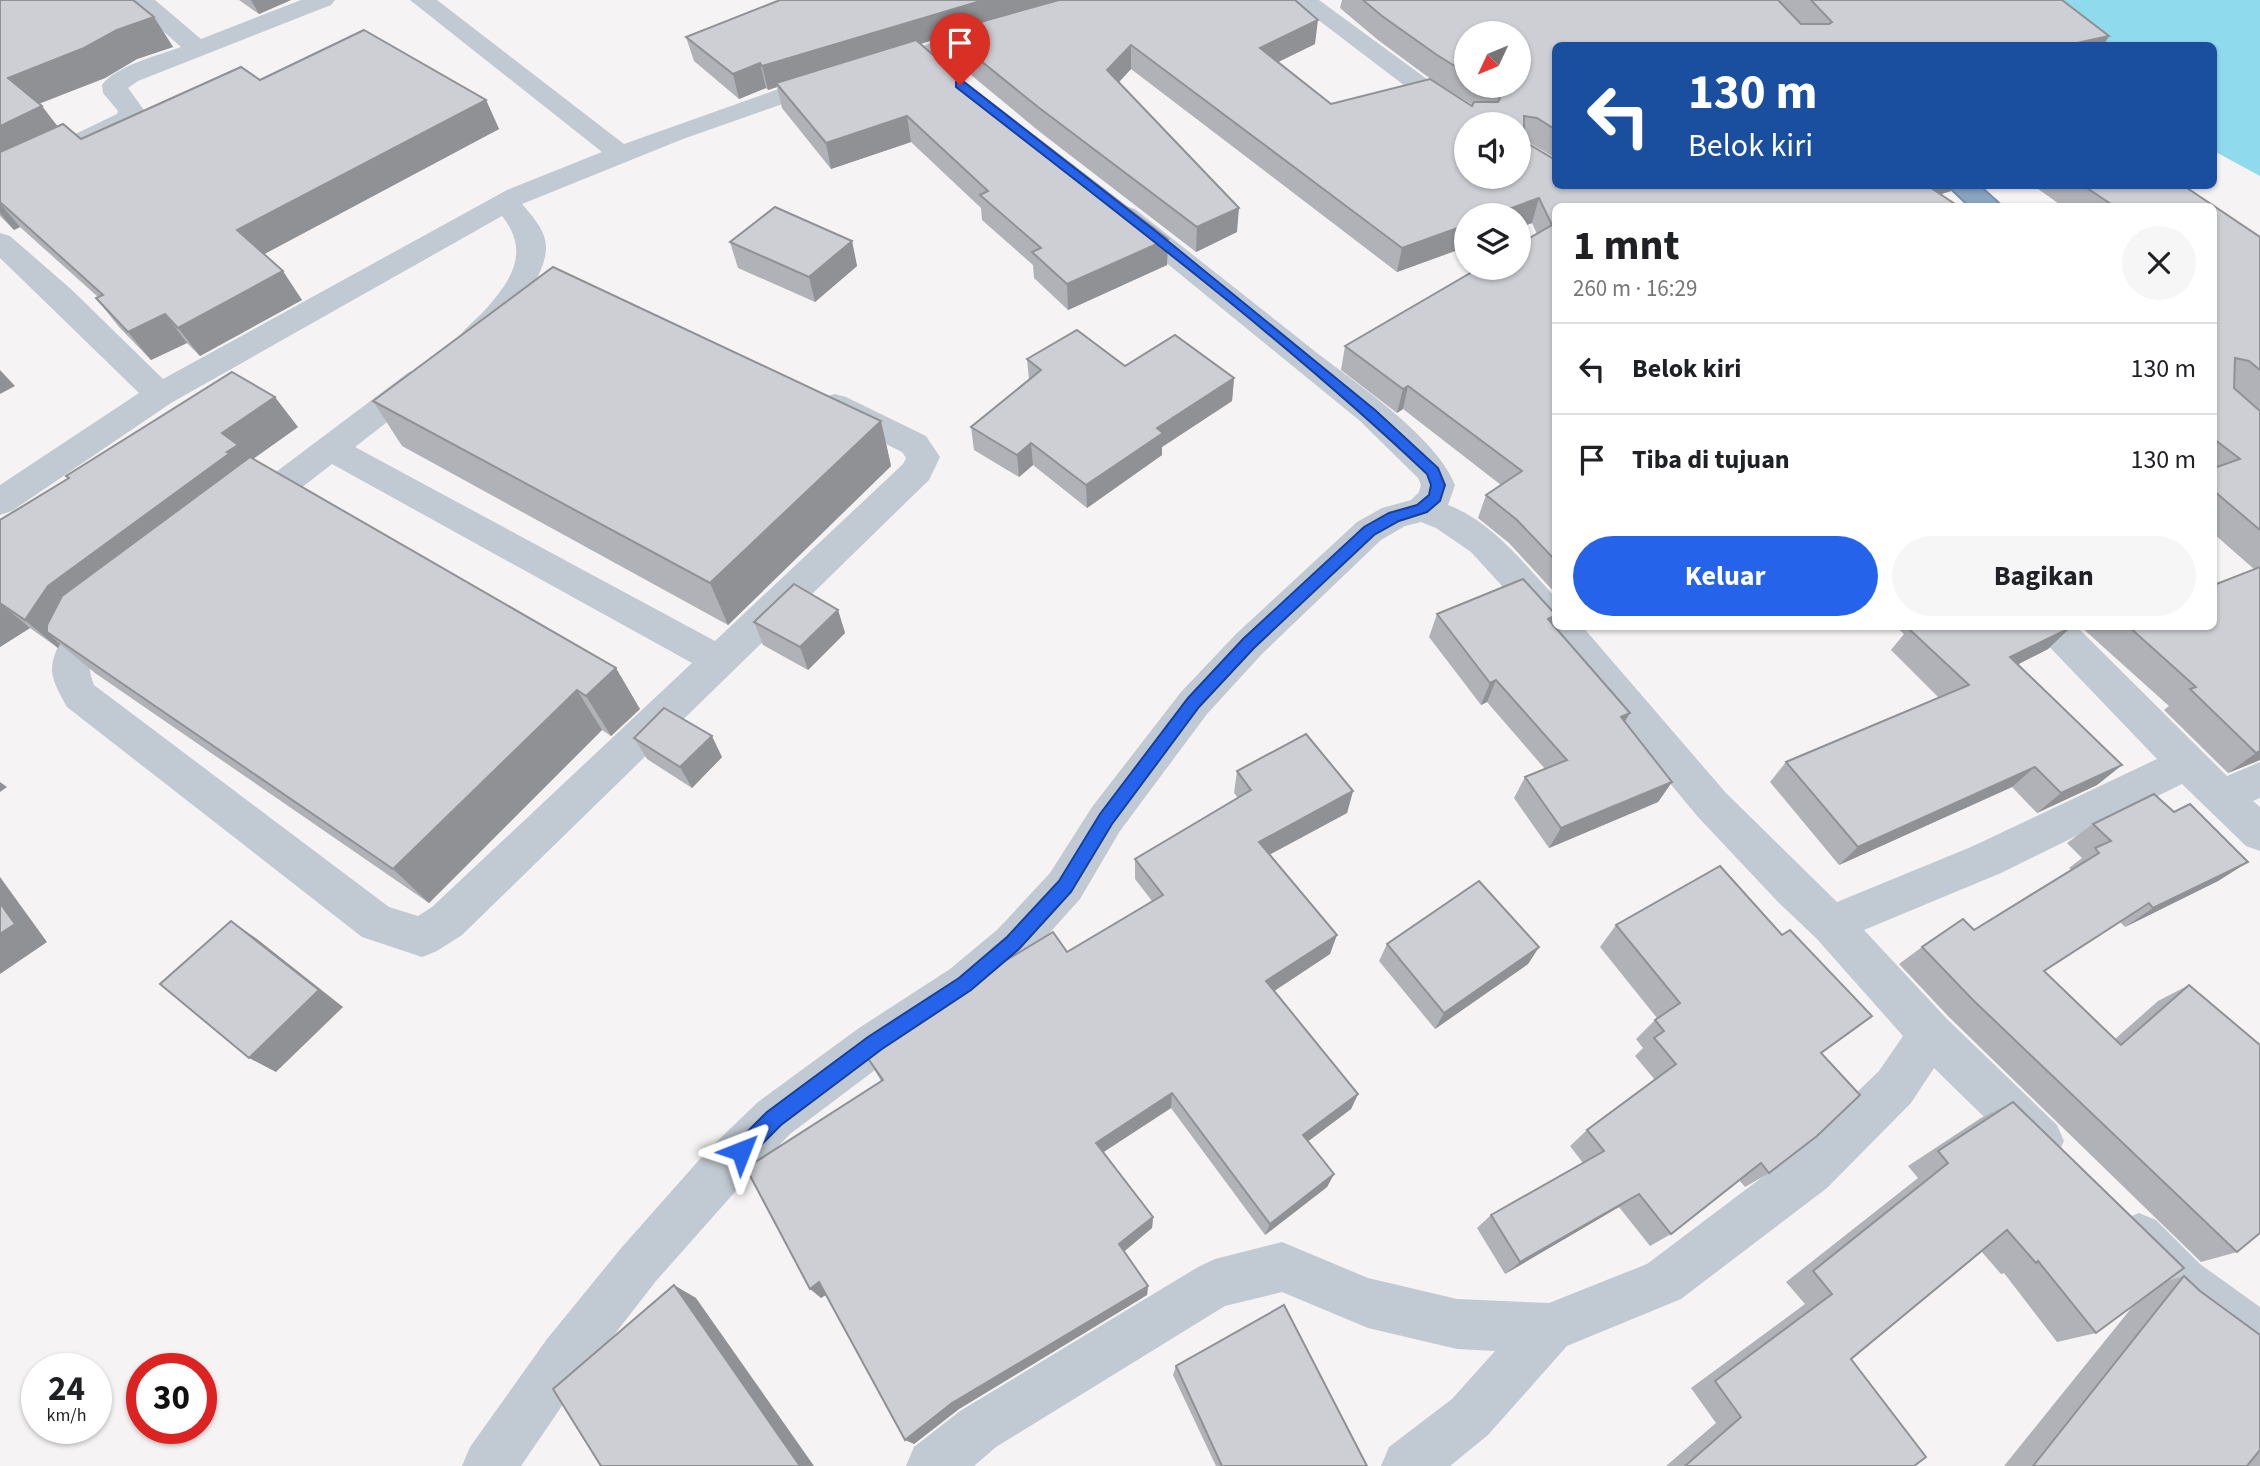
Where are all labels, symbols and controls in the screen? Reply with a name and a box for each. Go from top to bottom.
pin [930,13,990,85]
north arrow [1454,21,1531,98]
map controls [1454,21,1531,280]
icon: arrive [941,24,979,62]
text: 130 m [1688,58,1817,128]
icon: left [1573,70,1664,161]
button: sound [1454,112,1531,189]
text: Belok kiri [1688,123,1813,169]
button: layers [1454,203,1531,280]
text: 1 mnt [1573,216,1680,276]
button: close [2122,226,2196,300]
text: 260 m · 16:29 [1573,272,1697,305]
icon: left [1573,350,1611,388]
text: Belok kiri [1632,350,1741,387]
text: 130 m [2130,350,2196,387]
icon: arrive [1573,441,1611,479]
text: Tiba di tujuan [1632,441,1790,478]
text: 130 m [2130,441,2196,478]
button: Keluar [1573,536,1878,616]
button: Bagikan [1892,536,2196,616]
position arrow [704,1114,778,1188]
speed limit sign: 30 [126,1353,217,1444]
text: 24 [48,1364,85,1414]
text: km/h [47,1403,86,1428]

